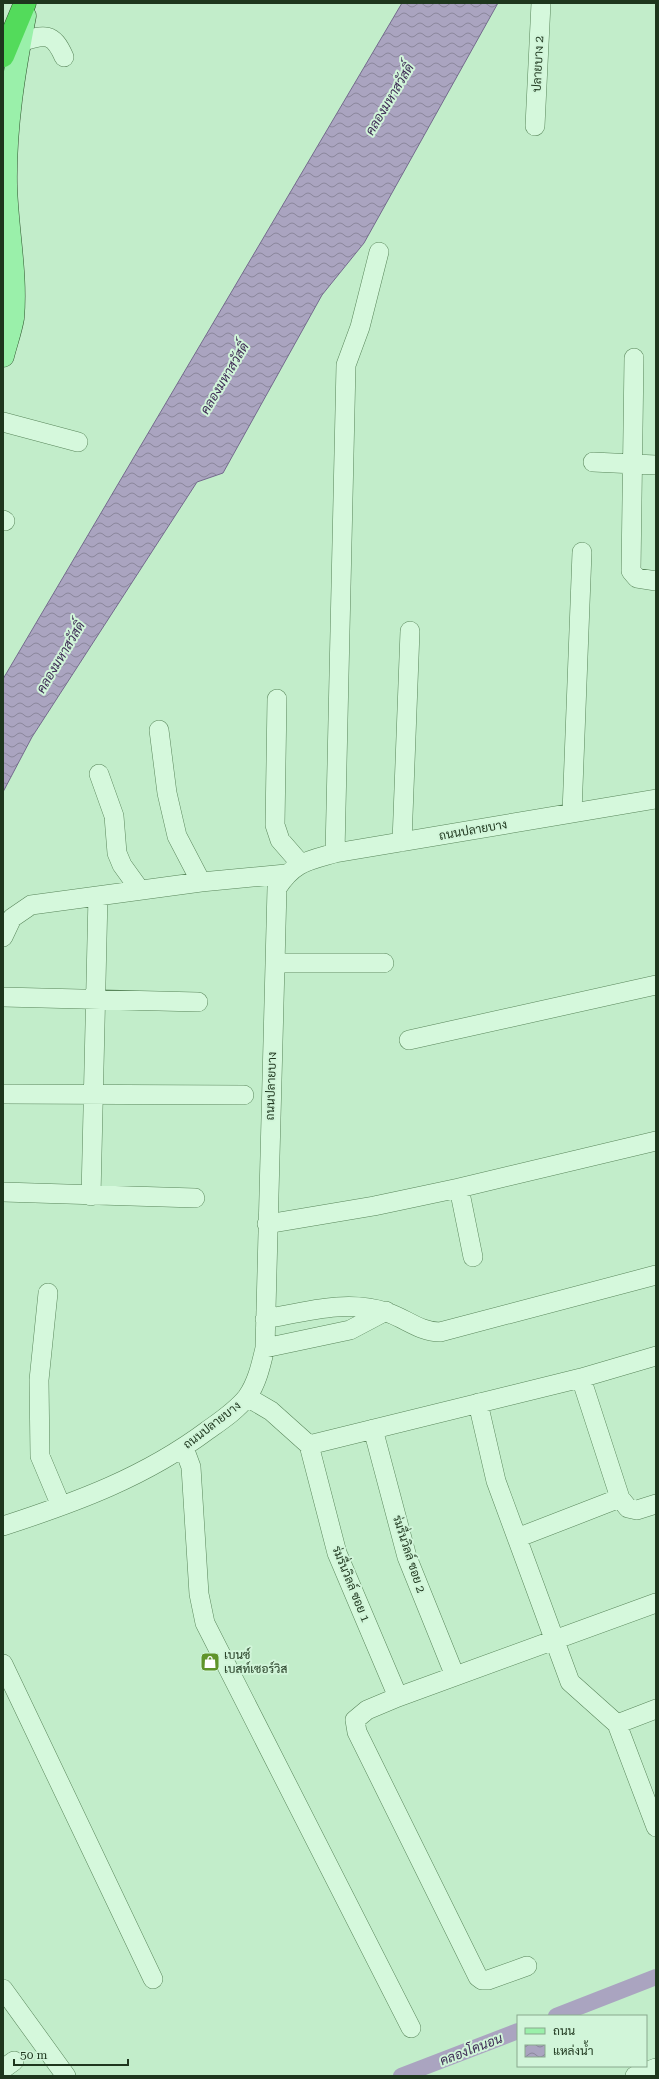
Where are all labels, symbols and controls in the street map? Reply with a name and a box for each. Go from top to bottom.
street label: ปลายบาง 2 [530,35,546,92]
water label: คลองมหาสวัสดิ์ [358,56,418,138]
water label: คลองมหาสวัสดิ์ [193,335,253,417]
water label: คลองมหาสวัสดิ์ [29,614,89,696]
street label: ถนนปลายบาง [438,817,508,843]
street label: ถนนปลายบาง [263,1051,279,1121]
street label: ถนนปลายบาง [181,1398,243,1452]
street label: ร่มรื่นวิลล์ ซอย 2 [390,1512,432,1595]
street label: ร่มรื่นวิลล์ ซอย 1 [329,1542,376,1624]
place label: เบนซ์ เบสท์เซอร์วิส [224,1647,287,1676]
shop icon: เบนซ์ เบสท์เซอร์วิส [199,1651,221,1673]
legend [517,2015,647,2067]
text: ถนน [553,2024,576,2038]
water label: คลองโคนอน [437,2029,505,2068]
text: แหล่งน้ำ [553,2040,593,2058]
scale bar [14,2041,128,2067]
text: 50 m [20,2048,47,2062]

